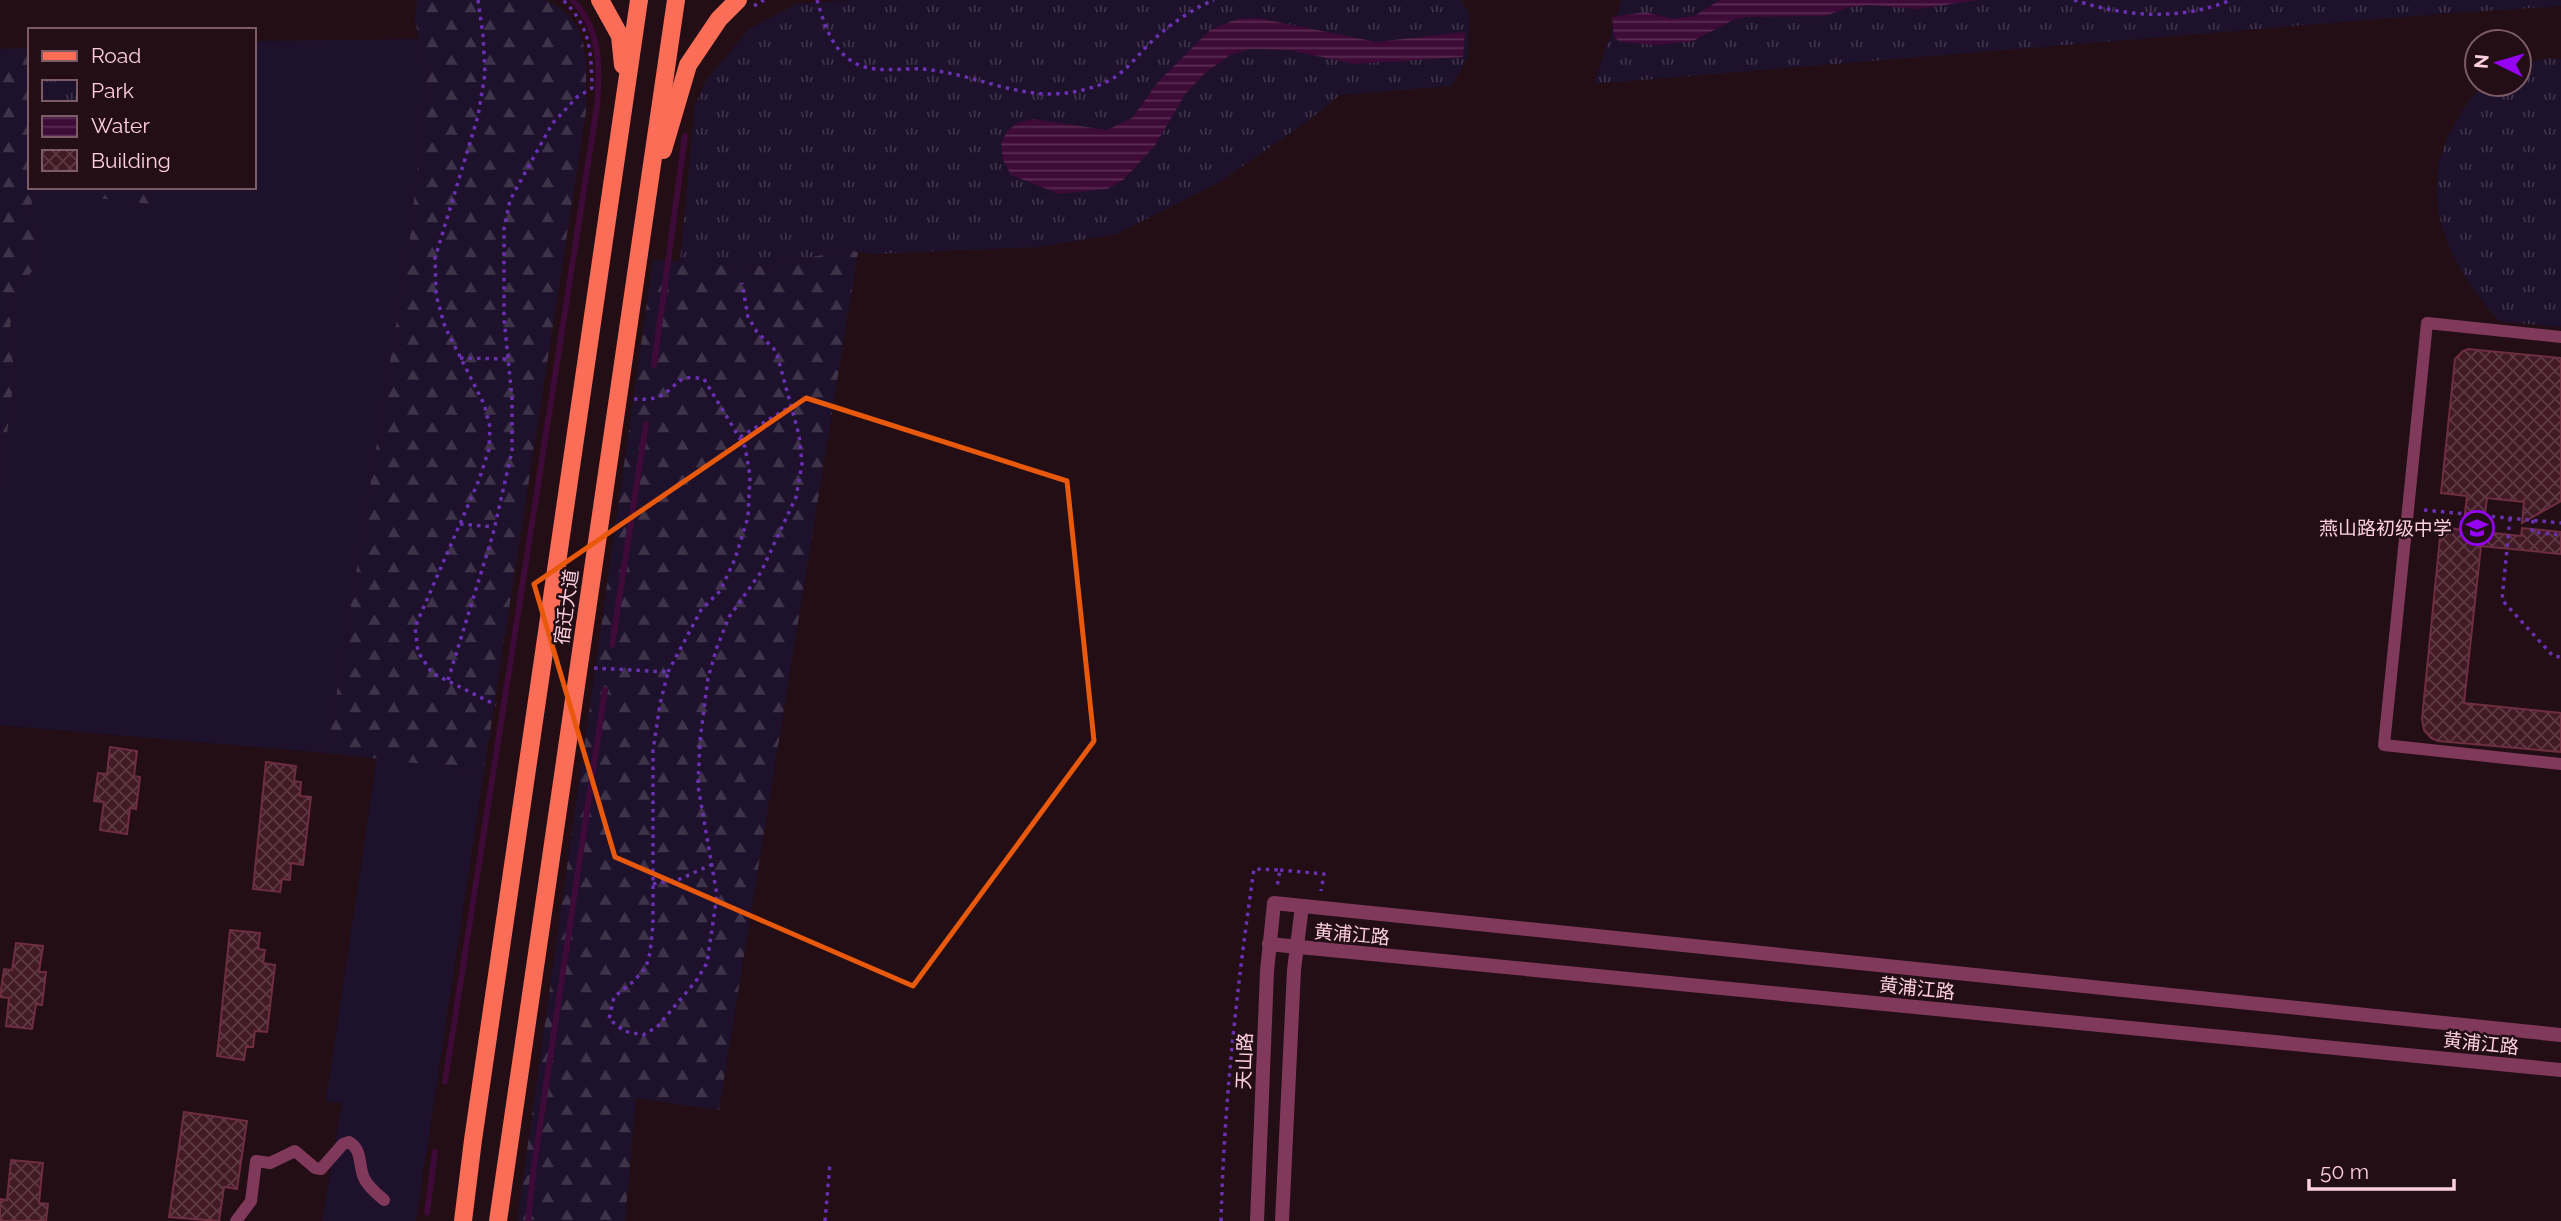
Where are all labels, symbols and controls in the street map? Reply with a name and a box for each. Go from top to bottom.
legend [28,28,256,189]
north arrow [2463,28,2533,98]
text: Road [91,43,141,68]
text: N [2469,53,2493,70]
text: Park [91,78,134,103]
text: Water [91,113,150,138]
text: Building [91,148,171,173]
school or university icon: 燕山路初级中学 [2458,509,2496,547]
place label: 燕山路初级中学 [2319,517,2452,539]
street label: 宿迁大道 [550,568,582,646]
street label: 黄浦江路 [1313,920,1391,948]
street label: 黄浦江路 [1878,973,1956,1003]
street label: 黄浦江路 [2442,1028,2520,1058]
street label: 天山路 [1232,1032,1256,1090]
scale bar [2309,1148,2454,1192]
text: 50 m [2320,1159,2369,1184]

